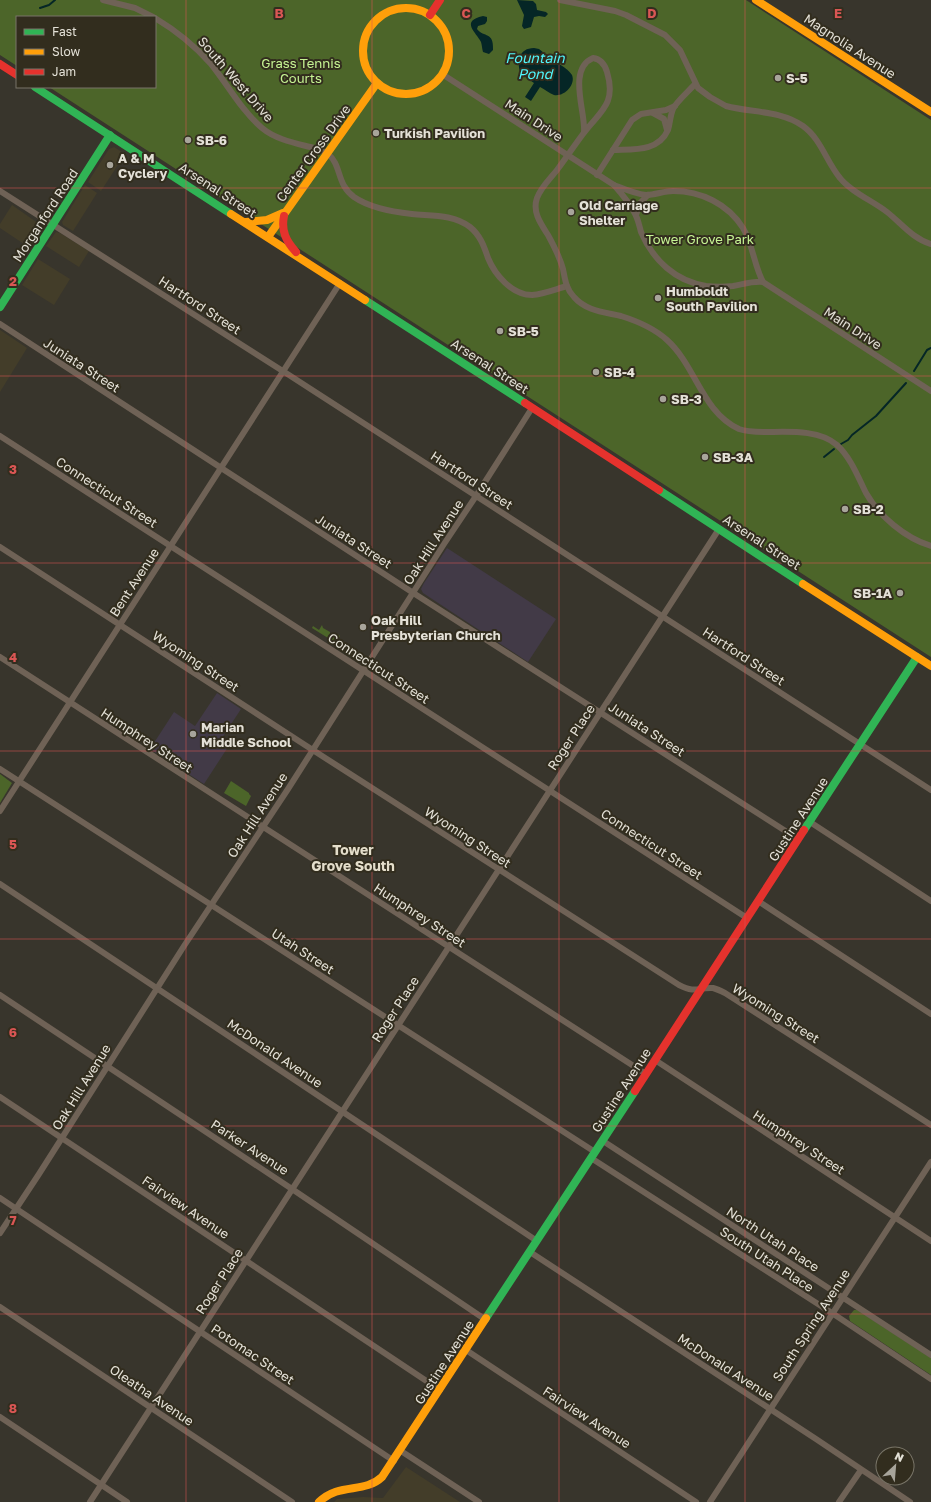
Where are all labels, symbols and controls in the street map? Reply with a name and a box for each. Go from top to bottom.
text: B [274,5,284,21]
text: C [461,5,471,21]
text: D [647,5,657,21]
text: E [834,5,842,21]
street label: Magnolia Avenue [801,10,899,82]
legend [16,16,156,88]
text: Fast [52,24,77,39]
street label: South West Drive [195,33,277,125]
text: Slow [52,44,80,59]
water label: Fountain Pond [505,49,566,82]
park label: Grass Tennis Courts [261,55,341,86]
text: Jam [52,64,76,79]
place label: S-5 [786,70,808,86]
marker: S-5 [773,73,783,83]
street label: Main Drive [502,95,566,145]
street label: Center Cross Drive [272,101,354,205]
place label: Turkish Pavilion [384,125,485,141]
marker: Turkish Pavilion [371,128,381,138]
place label: SB-6 [196,132,227,148]
marker: SB-6 [183,135,193,145]
place label: A & M Cyclery [118,150,168,181]
street label: Arsenal Street [176,159,260,221]
marker: A & M Cyclery [105,160,115,170]
street label: Morganford Road [9,165,81,265]
place label: Old Carriage Shelter [579,197,659,228]
marker: Old Carriage Shelter [566,207,576,217]
park label: Tower Grove Park [646,231,755,247]
street label: Hartford Street [156,272,244,338]
text: 2 [9,273,17,289]
place label: Humboldt South Pavilion [666,283,757,314]
marker: Humboldt South Pavilion [653,293,663,303]
street label: Main Drive [821,303,885,353]
place label: SB-5 [508,323,539,339]
marker: SB-5 [495,326,505,336]
street label: Juniata Street [41,334,123,396]
street label: Arsenal Street [448,335,532,397]
place label: SB-4 [604,364,635,380]
marker: SB-4 [591,367,601,377]
place label: SB-3 [671,391,702,407]
marker: SB-3 [658,394,668,404]
street label: Hartford Street [428,447,516,513]
place label: SB-3A [713,449,754,465]
marker: SB-3A [700,452,710,462]
street label: Connecticut Street [53,453,161,531]
text: 3 [9,461,17,477]
street label: Oak Hill Avenue [399,496,467,588]
place label: SB-2 [853,501,884,517]
marker: SB-2 [840,504,850,514]
street label: Juniata Street [313,510,395,572]
street label: Arsenal Street [720,511,804,573]
street label: Bent Avenue [106,545,162,619]
place label: SB-1A [853,585,893,601]
marker: SB-1A [895,588,905,598]
place label: Oak Hill Presbyterian Church [371,612,501,643]
marker: Oak Hill Presbyterian Church [358,622,368,632]
street label: Hartford Street [700,623,788,689]
street label: Wyoming Street [150,627,242,695]
street label: Connecticut Street [325,629,433,707]
text: 4 [9,649,17,665]
street label: Juniata Street [606,698,688,760]
street label: Roger Place [544,701,598,773]
street label: Humphrey Street [98,704,196,776]
place label: Marian Middle School [201,719,292,750]
marker: Marian Middle School [188,729,198,739]
street label: Oak Hill Avenue [223,769,291,861]
street label: Gustine Avenue [765,774,831,864]
street label: Wyoming Street [422,803,514,871]
street label: Connecticut Street [598,805,706,883]
text: 5 [9,836,17,852]
district label: Tower Grove South [311,841,395,874]
street label: Humphrey Street [371,879,469,951]
street label: Utah Street [269,925,337,977]
street label: Roger Place [368,973,422,1045]
street label: Wyoming Street [729,980,823,1046]
street label: McDonald Avenue [224,1015,326,1091]
text: 6 [9,1024,17,1040]
street label: Oak Hill Avenue [48,1041,114,1133]
street label: Gustine Avenue [588,1045,654,1135]
street label: Humphrey Street [750,1106,848,1178]
street label: Parker Avenue [208,1116,292,1178]
street label: Fairview Avenue [139,1172,233,1242]
street label: North Utah Place [724,1203,822,1275]
text: 7 [9,1212,17,1228]
street label: South Utah Place [717,1223,817,1295]
street label: Roger Place [192,1245,246,1317]
street label: South Spring Avenue [769,1266,853,1384]
street label: Gustine Avenue [411,1317,477,1407]
street label: Potomac Street [208,1320,298,1388]
street label: McDonald Avenue [675,1330,777,1404]
street label: Oleatha Avenue [107,1361,197,1429]
street label: Fairview Avenue [540,1383,634,1451]
text: 8 [9,1400,17,1416]
north arrow [875,1446,915,1486]
text: N [893,1449,906,1464]

